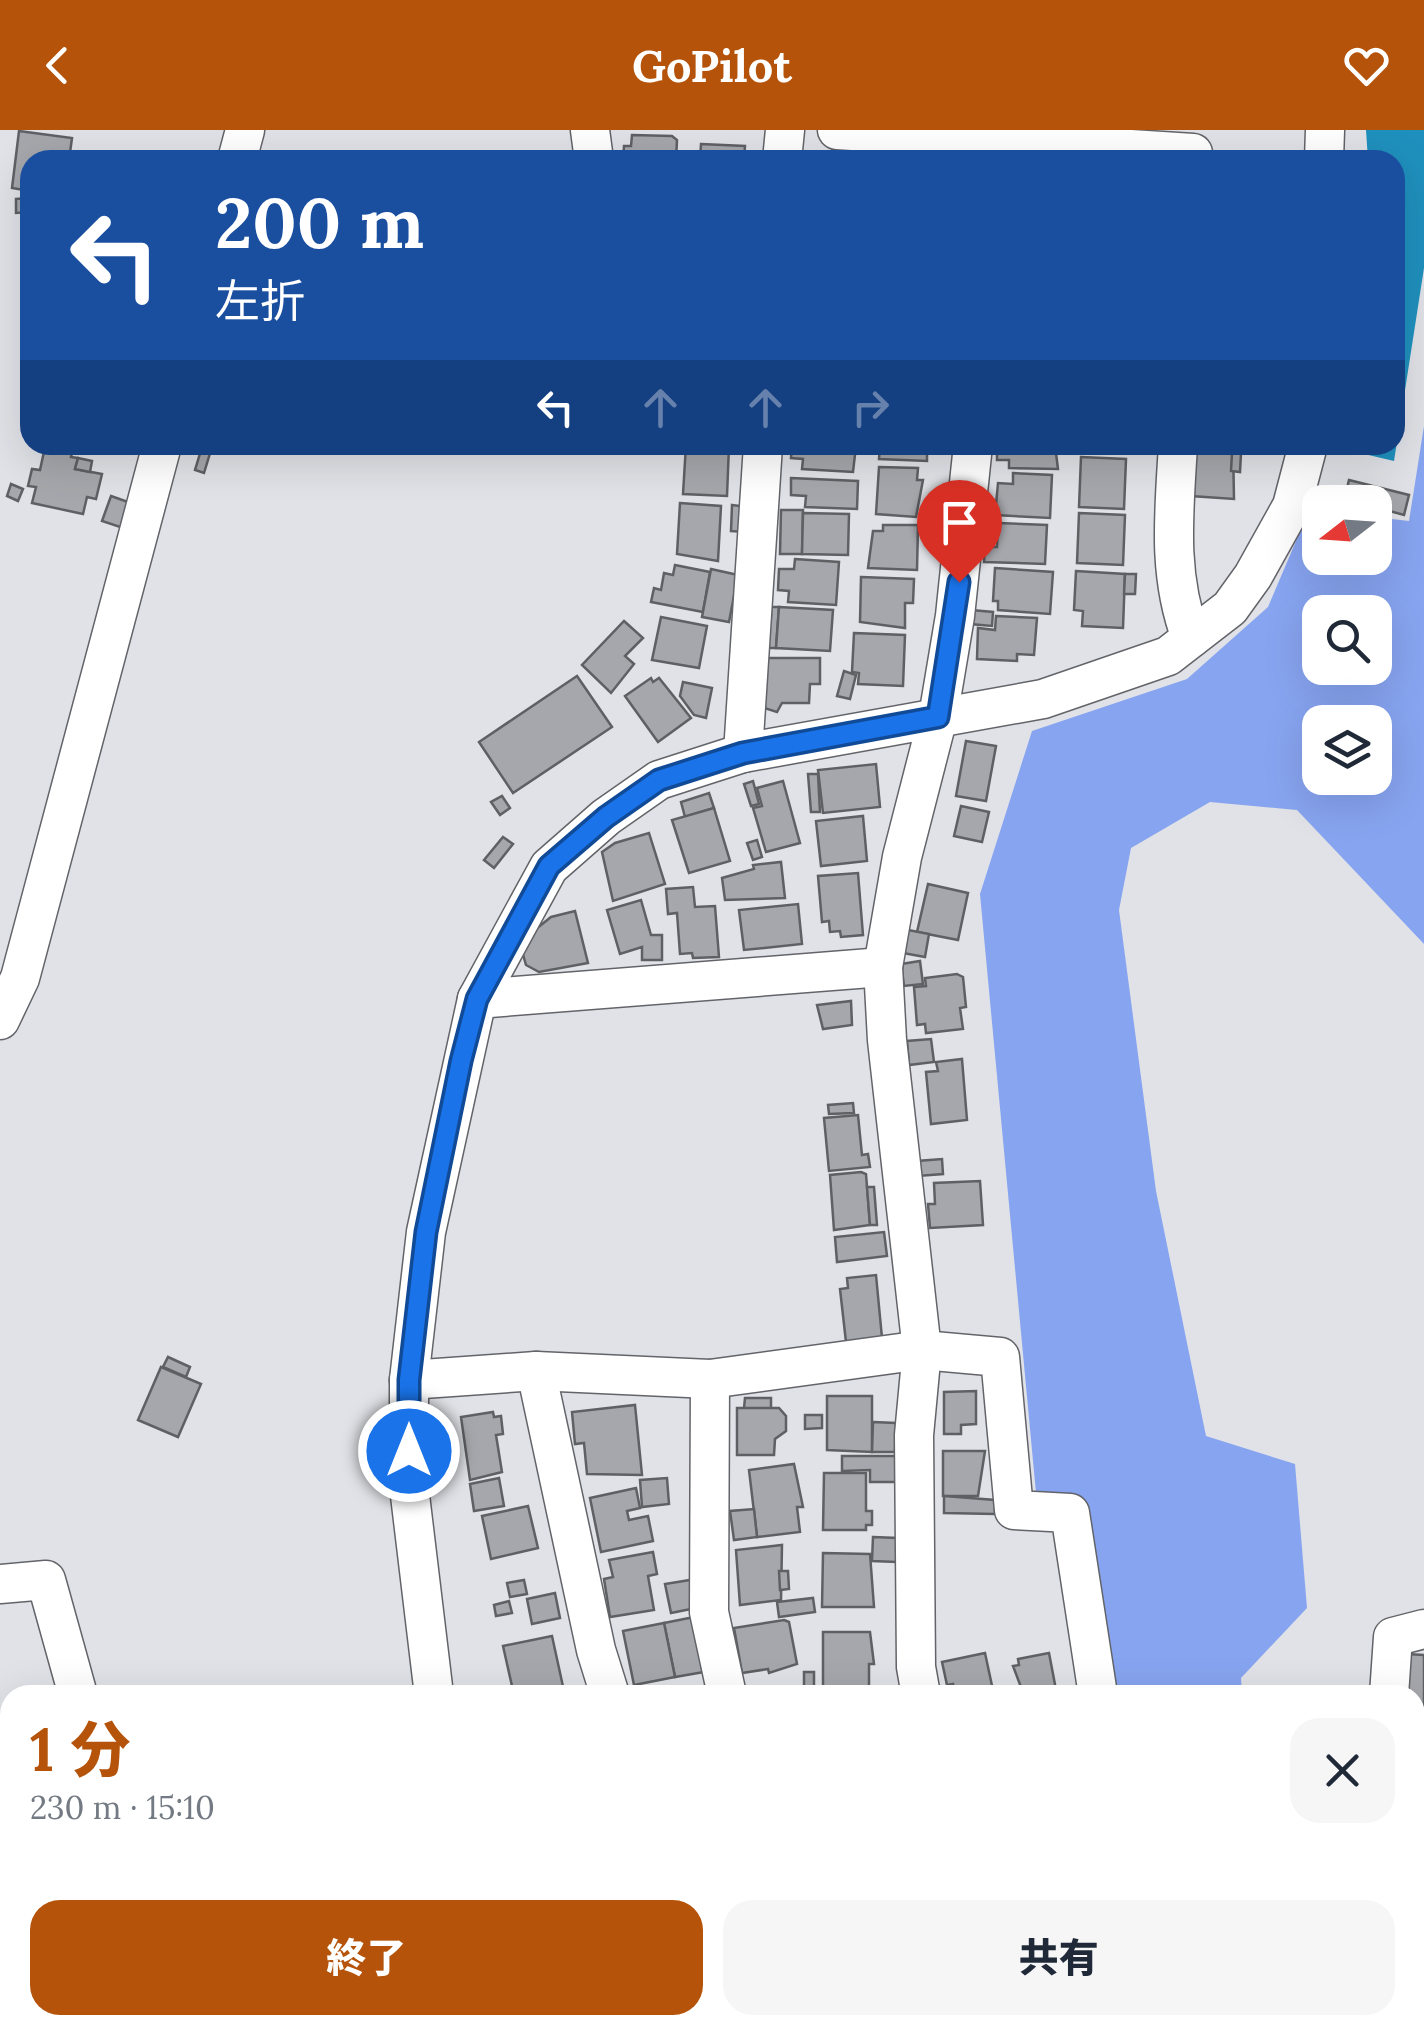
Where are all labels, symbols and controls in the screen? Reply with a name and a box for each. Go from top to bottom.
text: GoPilot [632,37,792,94]
icon: back [30,38,85,93]
icon: heart [1339,38,1394,93]
text: 200 m [215,178,424,267]
icon: left [50,190,180,320]
text: 左折 [215,272,305,329]
icon: left [528,380,583,435]
icon: ahead [633,380,688,435]
icon: ahead [738,380,793,435]
icon: right [843,380,898,435]
pin [917,480,1002,583]
north arrow [1302,485,1392,575]
map controls [1302,485,1392,795]
icon: arrive [932,495,987,550]
button: search [1302,595,1392,685]
button: layers [1302,705,1392,795]
position arrow [357,1399,461,1503]
text: 1 分 [30,1711,130,1787]
button: close [1290,1718,1395,1823]
text: 230 m · 15:10 [30,1787,215,1828]
button: 終了 [30,1900,703,2015]
button: 共有 [723,1900,1395,2015]

